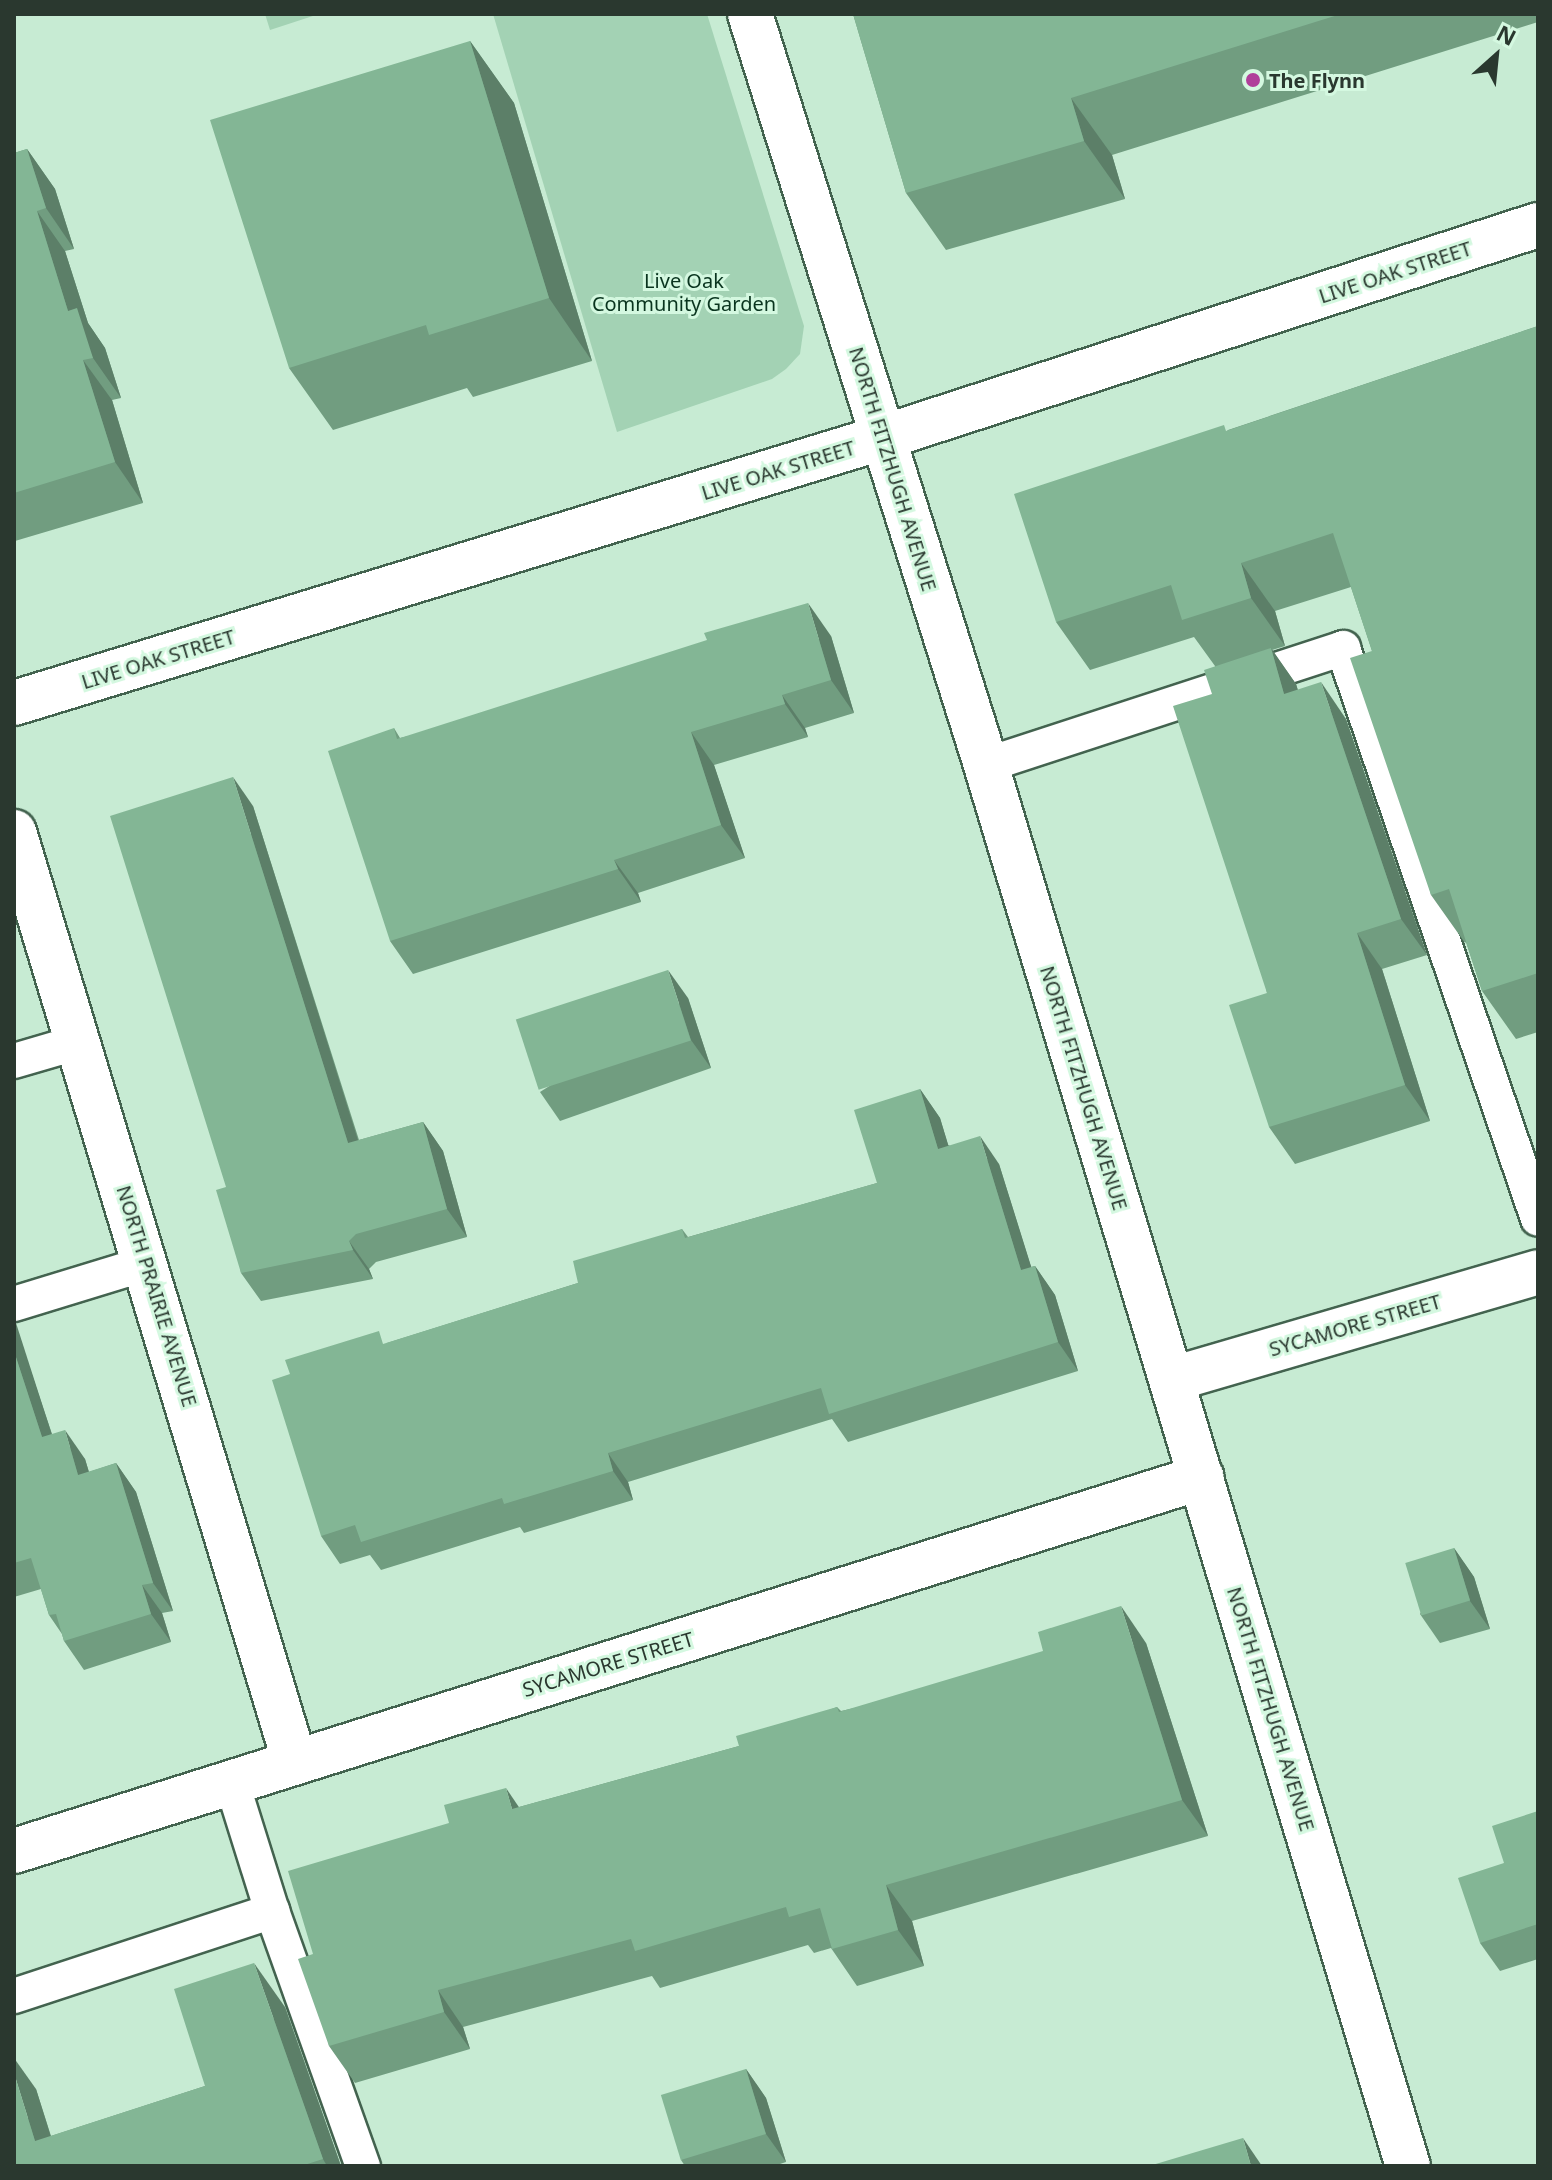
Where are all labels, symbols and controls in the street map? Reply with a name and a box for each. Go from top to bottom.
north arrow [1456,16,1536,96]
text: N [1492,17,1522,52]
place label: The Flynn [1269,68,1365,92]
marker: The Flynn [1244,71,1262,89]
street label: LIVE OAK STREET [1316,236,1474,308]
park label: Live Oak Community Garden [592,268,776,315]
street label: NORTH FITZHUGH AVENUE [844,344,942,594]
street label: LIVE OAK STREET [698,435,858,505]
street label: LIVE OAK STREET [78,624,238,694]
street label: NORTH FITZHUGH AVENUE [1035,963,1133,1213]
street label: NORTH PRAIRIE AVENUE [112,1182,202,1410]
street label: SYCAMORE STREET [1266,1289,1444,1361]
street label: NORTH FITZHUGH AVENUE [1222,1584,1320,1834]
street label: SYCAMORE STREET [520,1627,696,1701]

